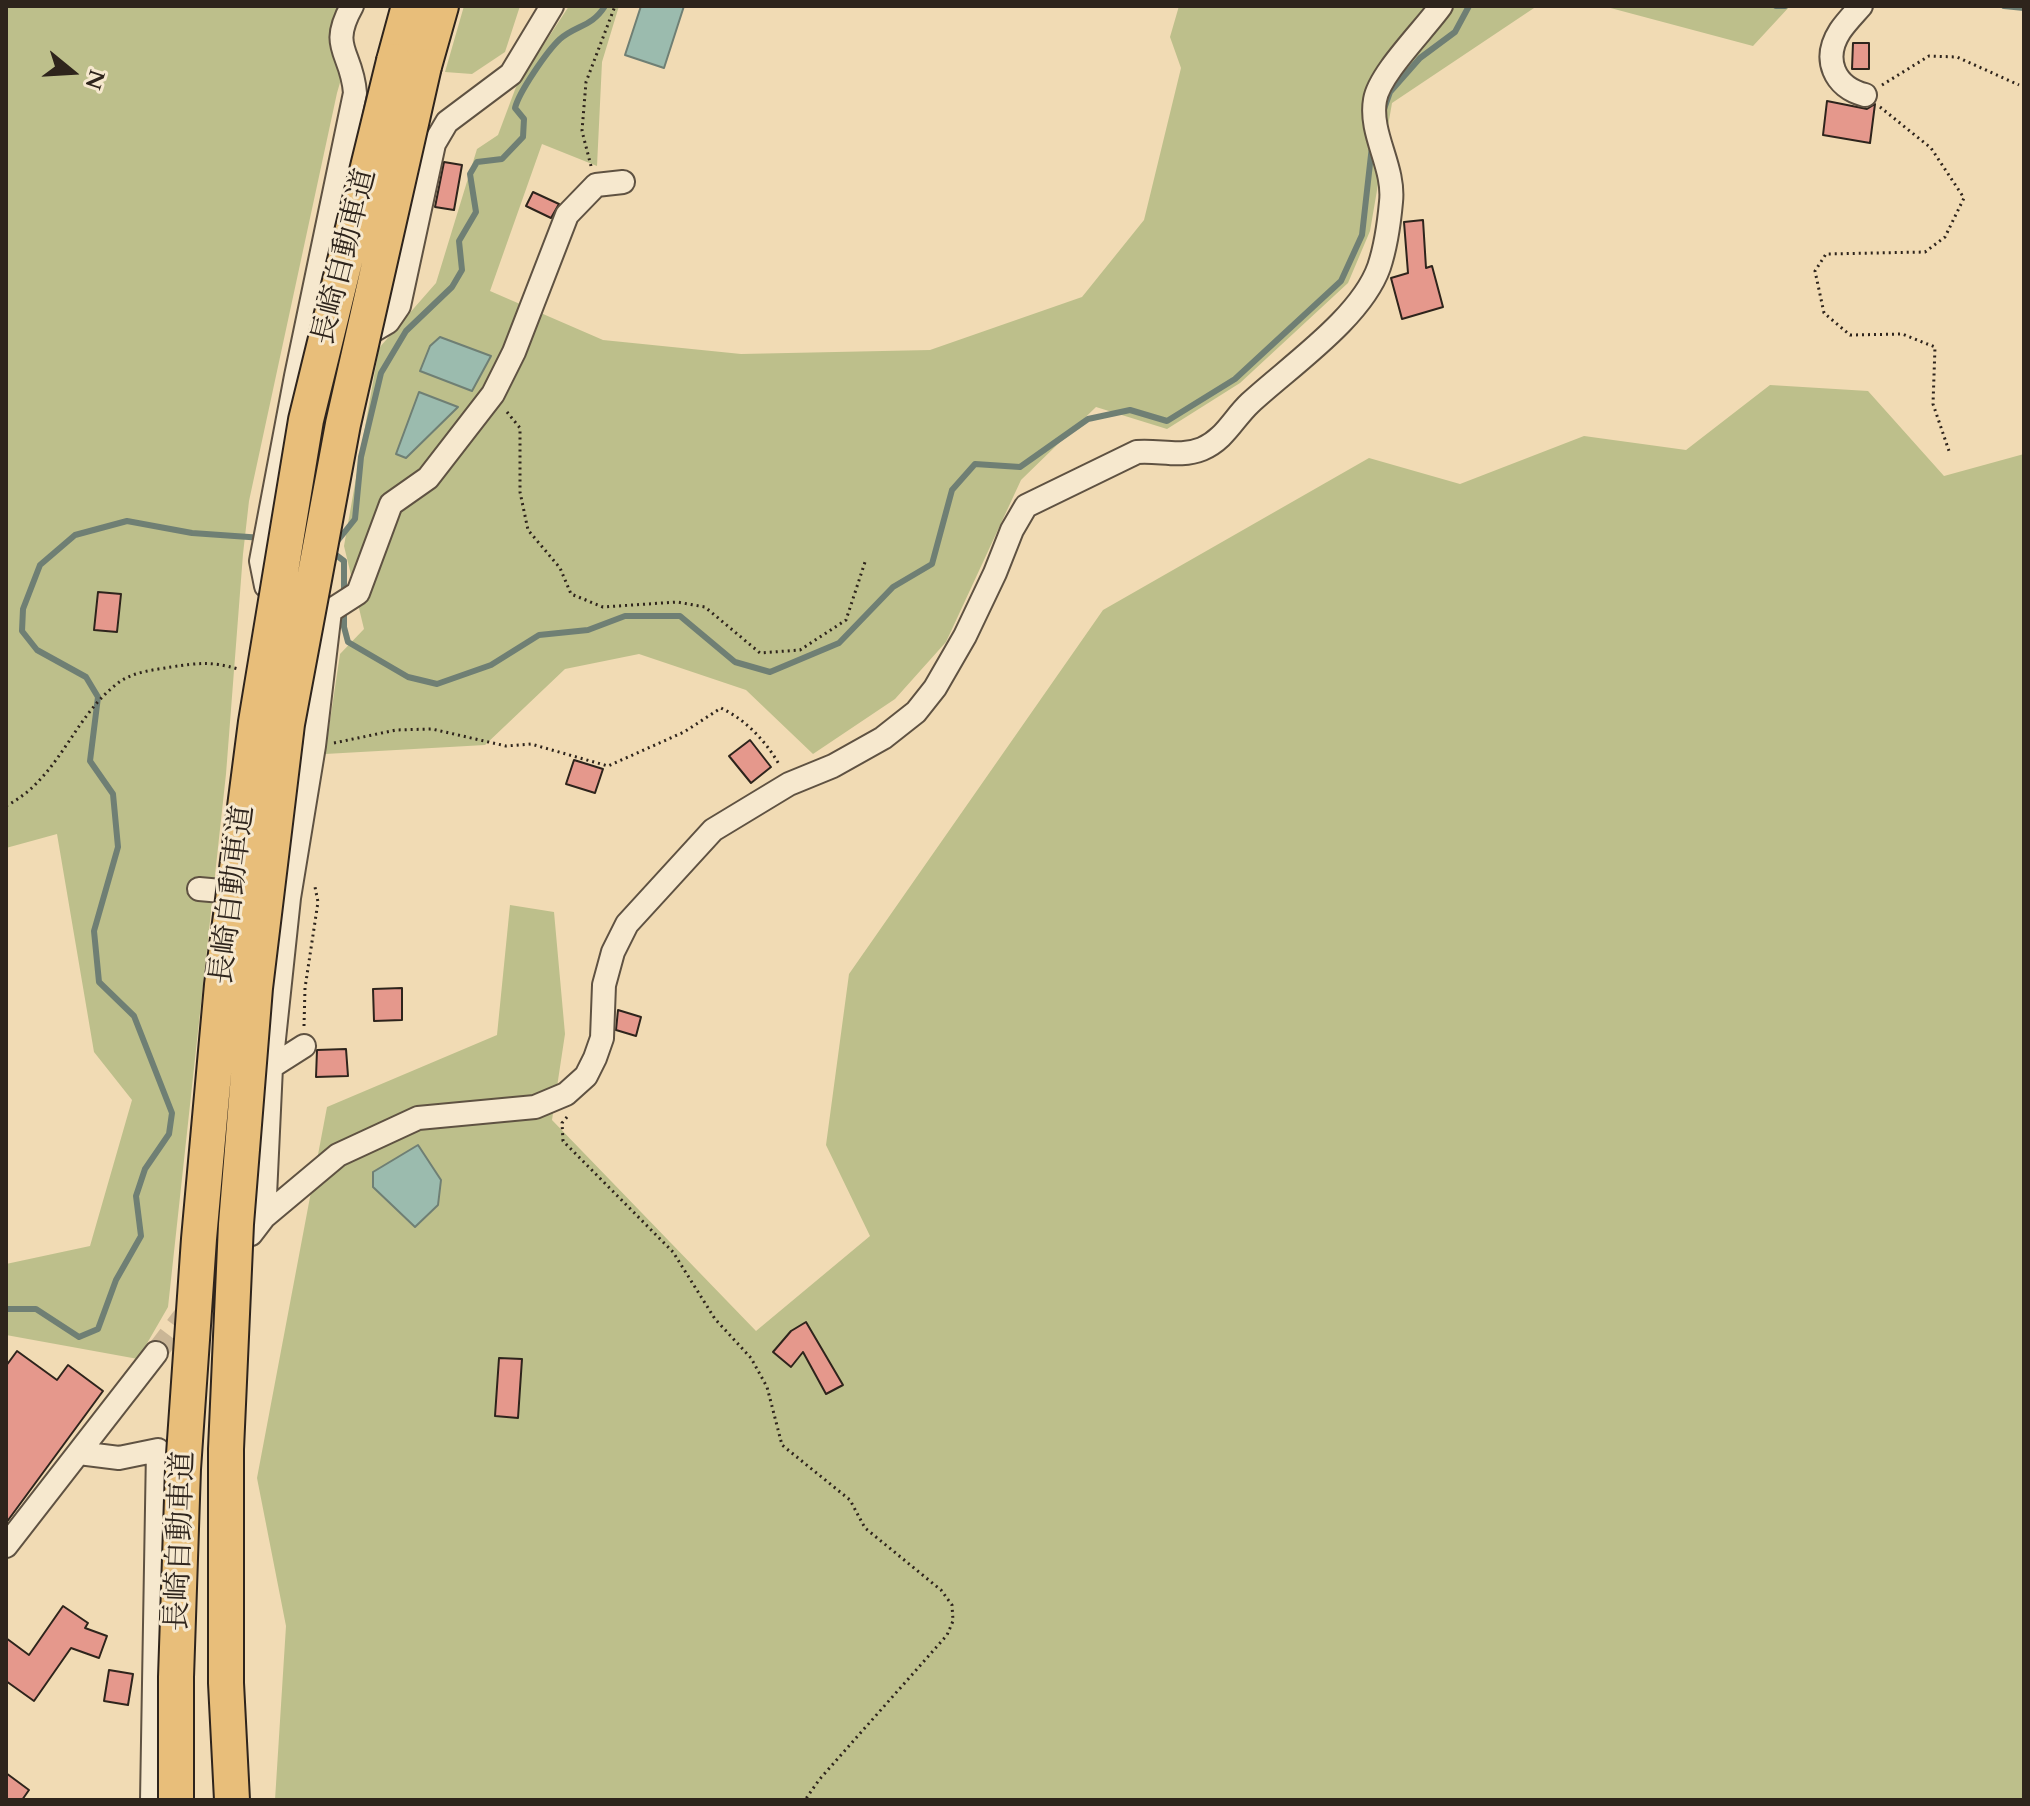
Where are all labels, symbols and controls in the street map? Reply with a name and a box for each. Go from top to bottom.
north arrow [32,32,112,112]
text: N [78,66,112,93]
street label: 長崎自動車道 [307,165,385,349]
street label: 長崎自動車道 [205,803,263,987]
street label: 長崎自動車道 [161,1450,203,1632]

